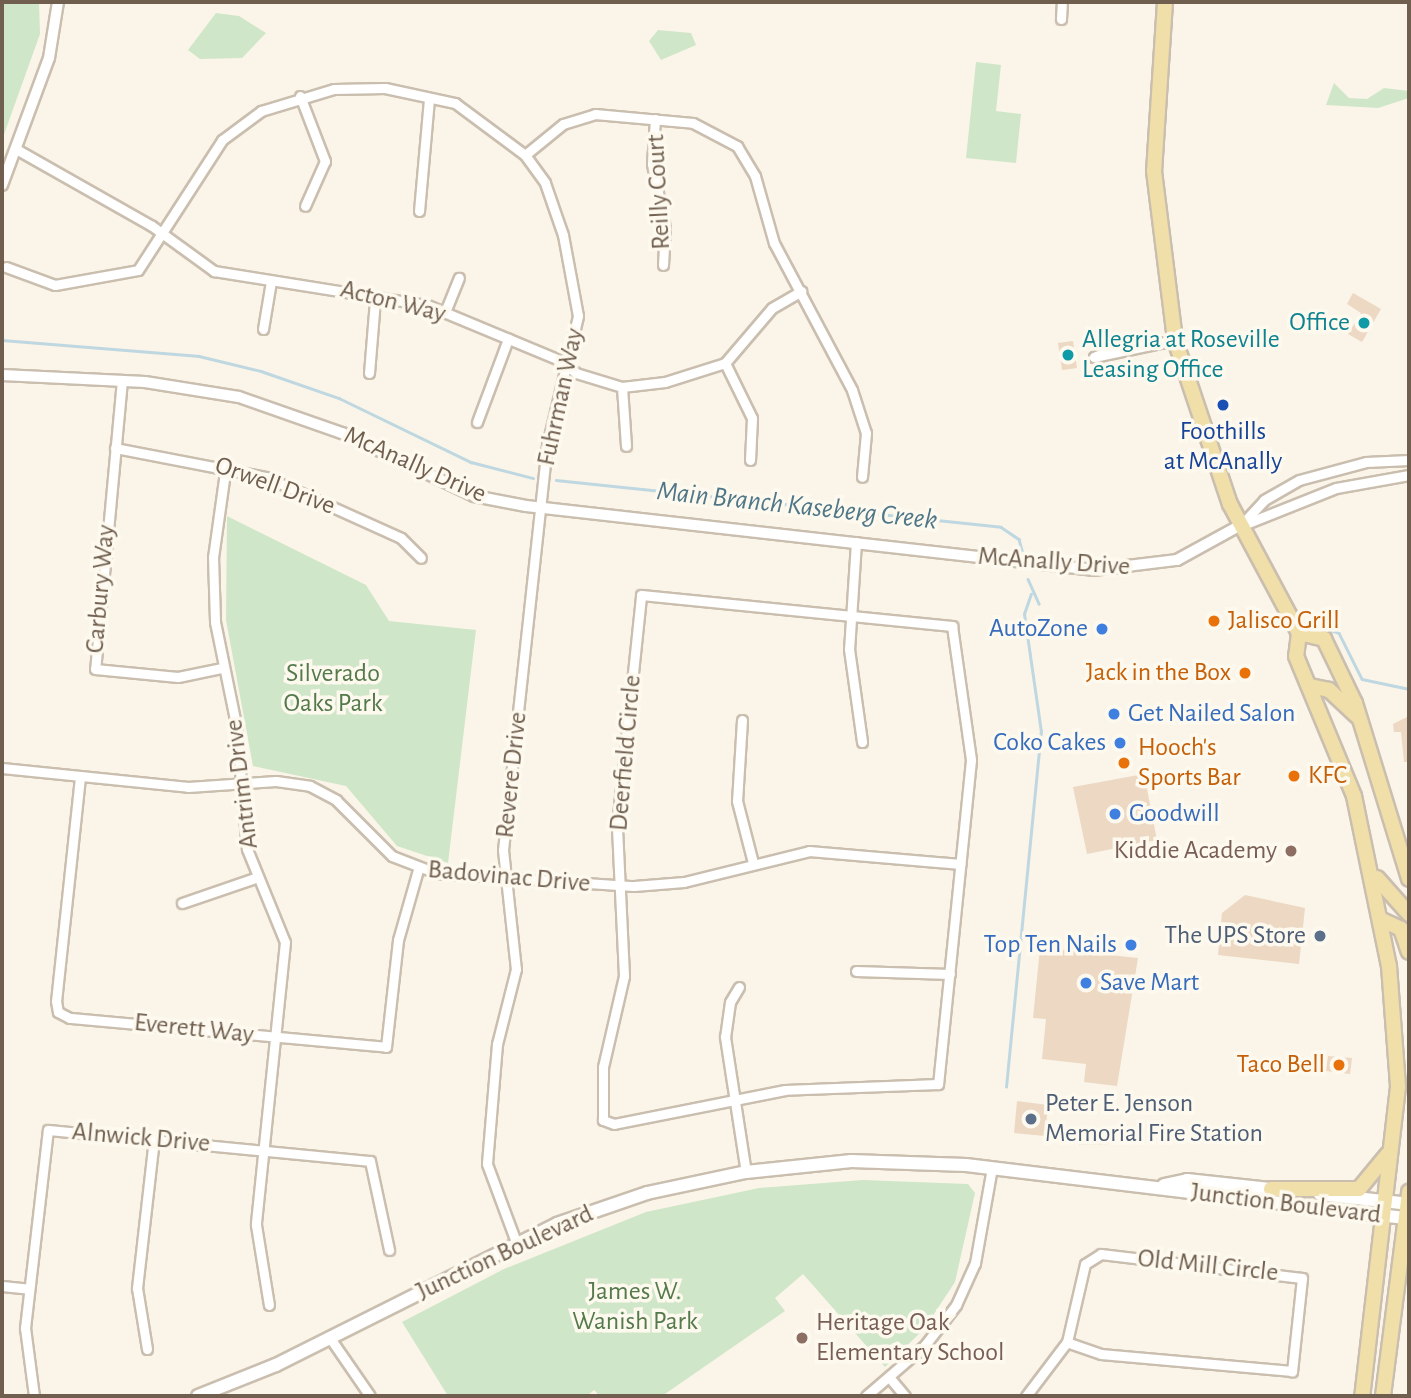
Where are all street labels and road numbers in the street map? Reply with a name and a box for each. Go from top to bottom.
street label: Reilly Court [640,134,678,250]
street label: Acton Way [337,274,449,330]
street label: Fuhrman Way [531,325,591,469]
street label: McAnally Drive [339,420,491,510]
street label: Orwell Drive [211,450,339,522]
street label: Carbury Way [80,524,122,654]
street label: McAnally Drive [977,541,1131,583]
street label: Deerfield Circle [604,674,648,832]
street label: Revere Drive [490,710,534,840]
street label: Antrim Drive [219,717,265,851]
street label: Badovinac Drive [427,854,591,900]
street label: Everett Way [133,1007,255,1051]
street label: Alnwick Drive [71,1116,211,1160]
street label: Junction Boulevard [1189,1177,1383,1231]
street label: Junction Boulevard [412,1198,598,1308]
street label: Old Mill Circle [1136,1243,1280,1289]

